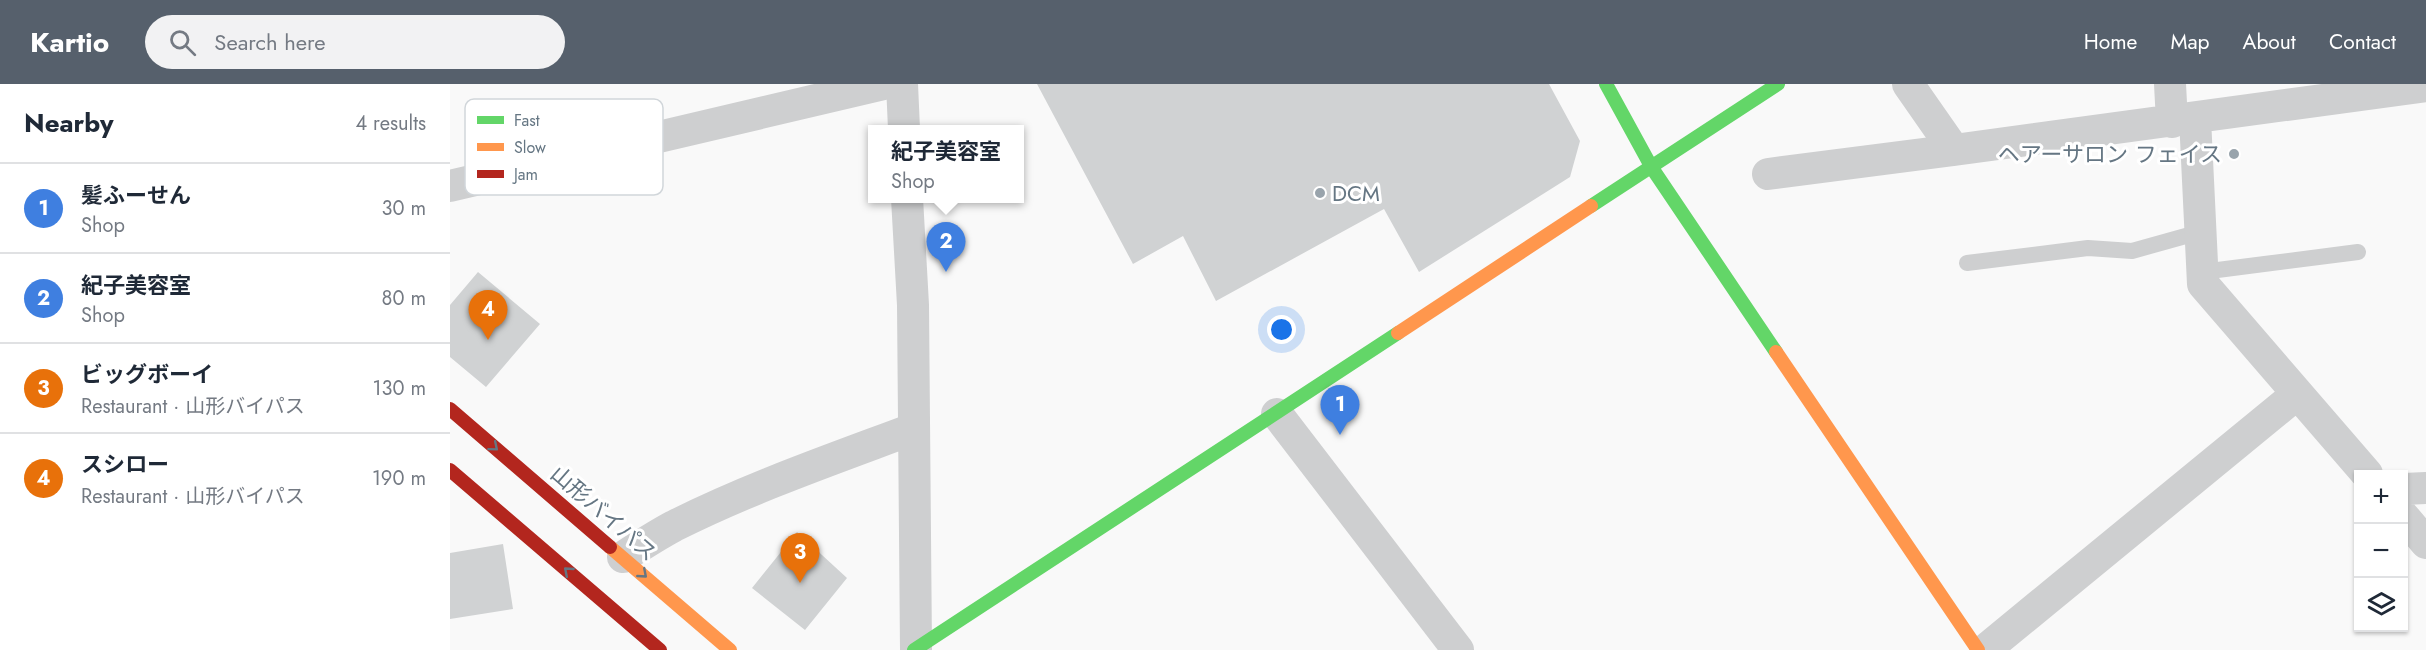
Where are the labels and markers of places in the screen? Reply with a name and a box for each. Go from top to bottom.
place label: ヘアーサロン フェイス [1998,138,2222,170]
marker: ヘアーサロン フェイス [2227,147,2241,161]
place label: DCM [1332,177,1380,209]
marker: DCM [1313,186,1327,200]
pin: 2 [926,222,966,272]
pin: 4 [468,290,507,340]
pin: 1 [1320,386,1360,435]
pin: 3 [780,534,820,583]

